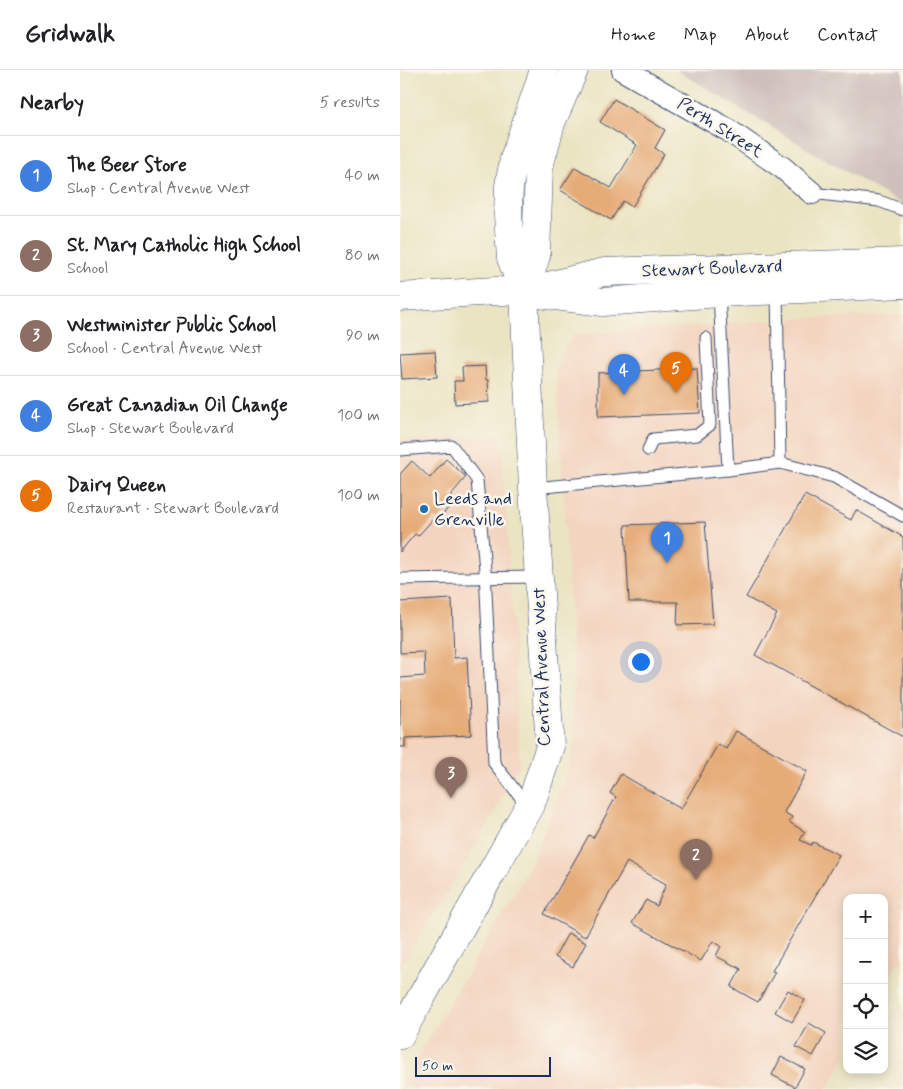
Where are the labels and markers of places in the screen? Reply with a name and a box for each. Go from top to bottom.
pin: 5 [660,352,692,393]
pin: 4 [608,354,640,395]
place label: Leeds and Grenville [434,487,512,532]
marker: Leeds and Grenville [418,503,430,515]
pin: 1 [651,522,683,563]
pin: 3 [435,757,467,798]
pin: 2 [680,839,712,880]

